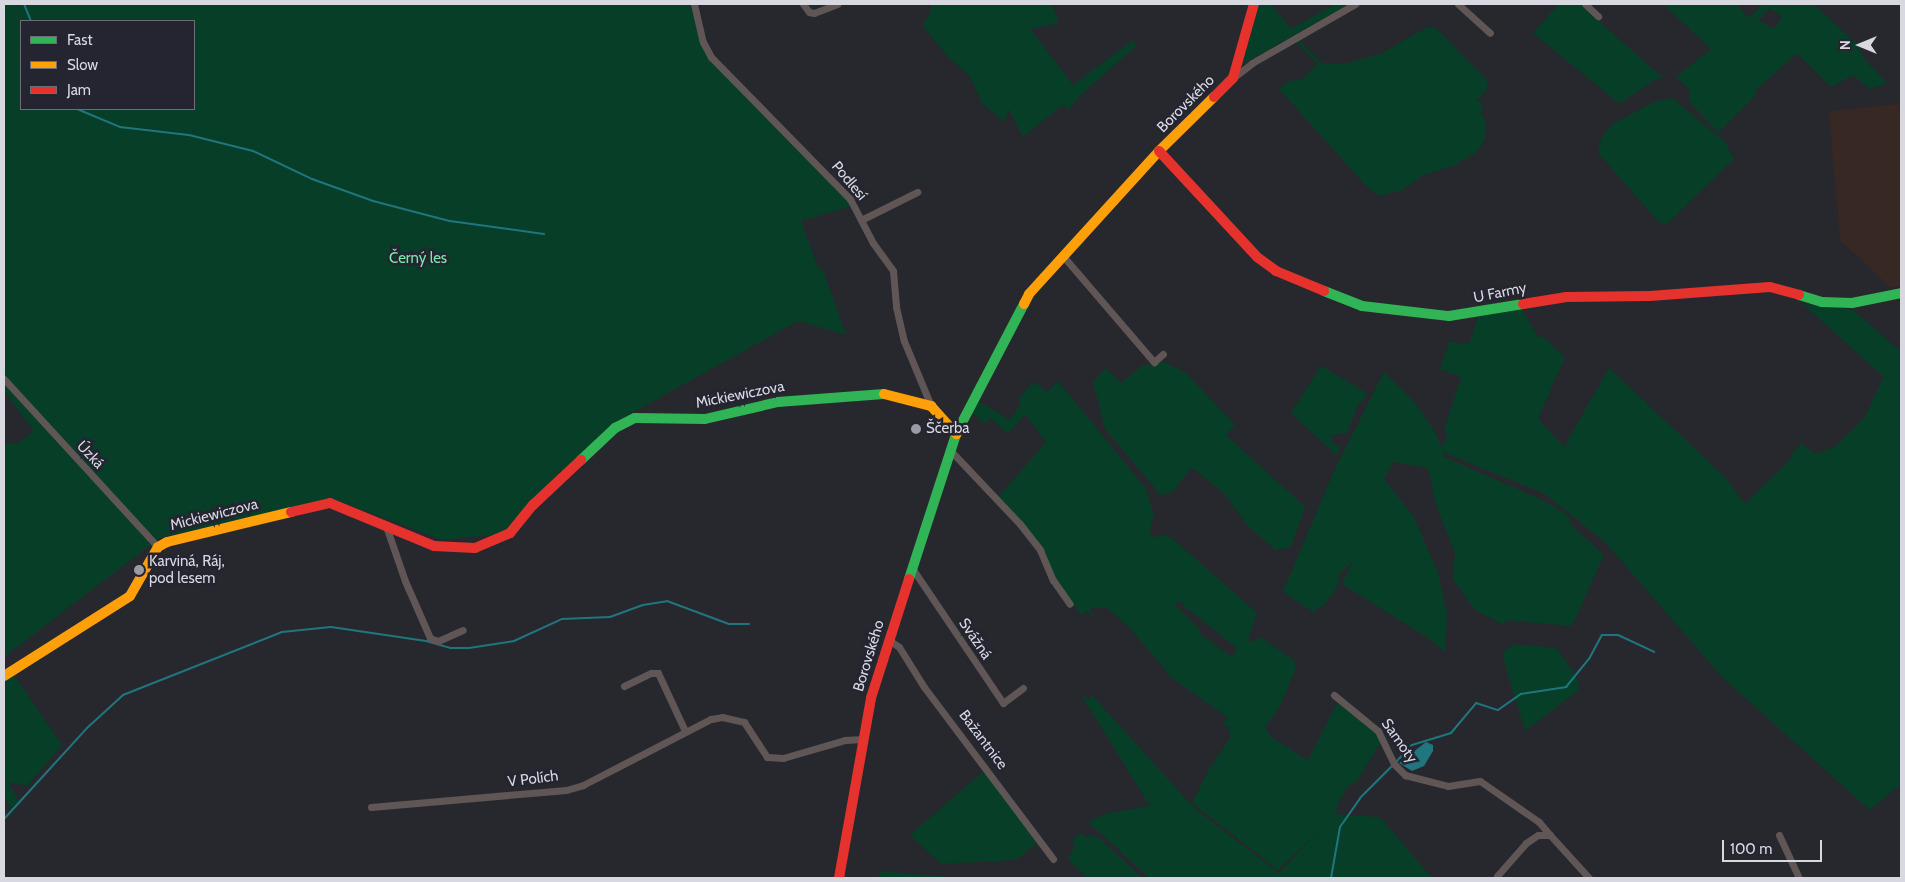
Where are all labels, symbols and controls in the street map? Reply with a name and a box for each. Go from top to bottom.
legend [20,20,195,110]
north arrow [1835,20,1885,70]
text: Fast [67,31,92,49]
text: N [1836,40,1854,50]
text: Slow [67,56,98,74]
street label: Borovského [1154,72,1218,136]
text: Jam [67,81,91,99]
street label: Podlesí [827,158,871,204]
park label: Černý les [389,250,447,268]
street label: U Farmy [1472,279,1528,307]
street label: Mickiewiczova [694,378,786,412]
place label: Ščerba [926,420,970,438]
marker: Ščerba [910,423,922,435]
street label: Úzká [73,437,107,473]
street label: Mickiewiczova [168,495,260,535]
place label: Karviná, Ráj, pod lesem [149,552,225,587]
marker: Karviná, Ráj, pod lesem [133,564,145,576]
street label: Svážná [955,615,995,663]
street label: Borovského [850,618,888,694]
street label: Bažantnice [955,707,1011,773]
street label: Samoty [1377,715,1421,767]
street label: V Polích [507,767,559,791]
scale bar [1725,830,1825,862]
text: 100 m [1730,840,1772,858]

